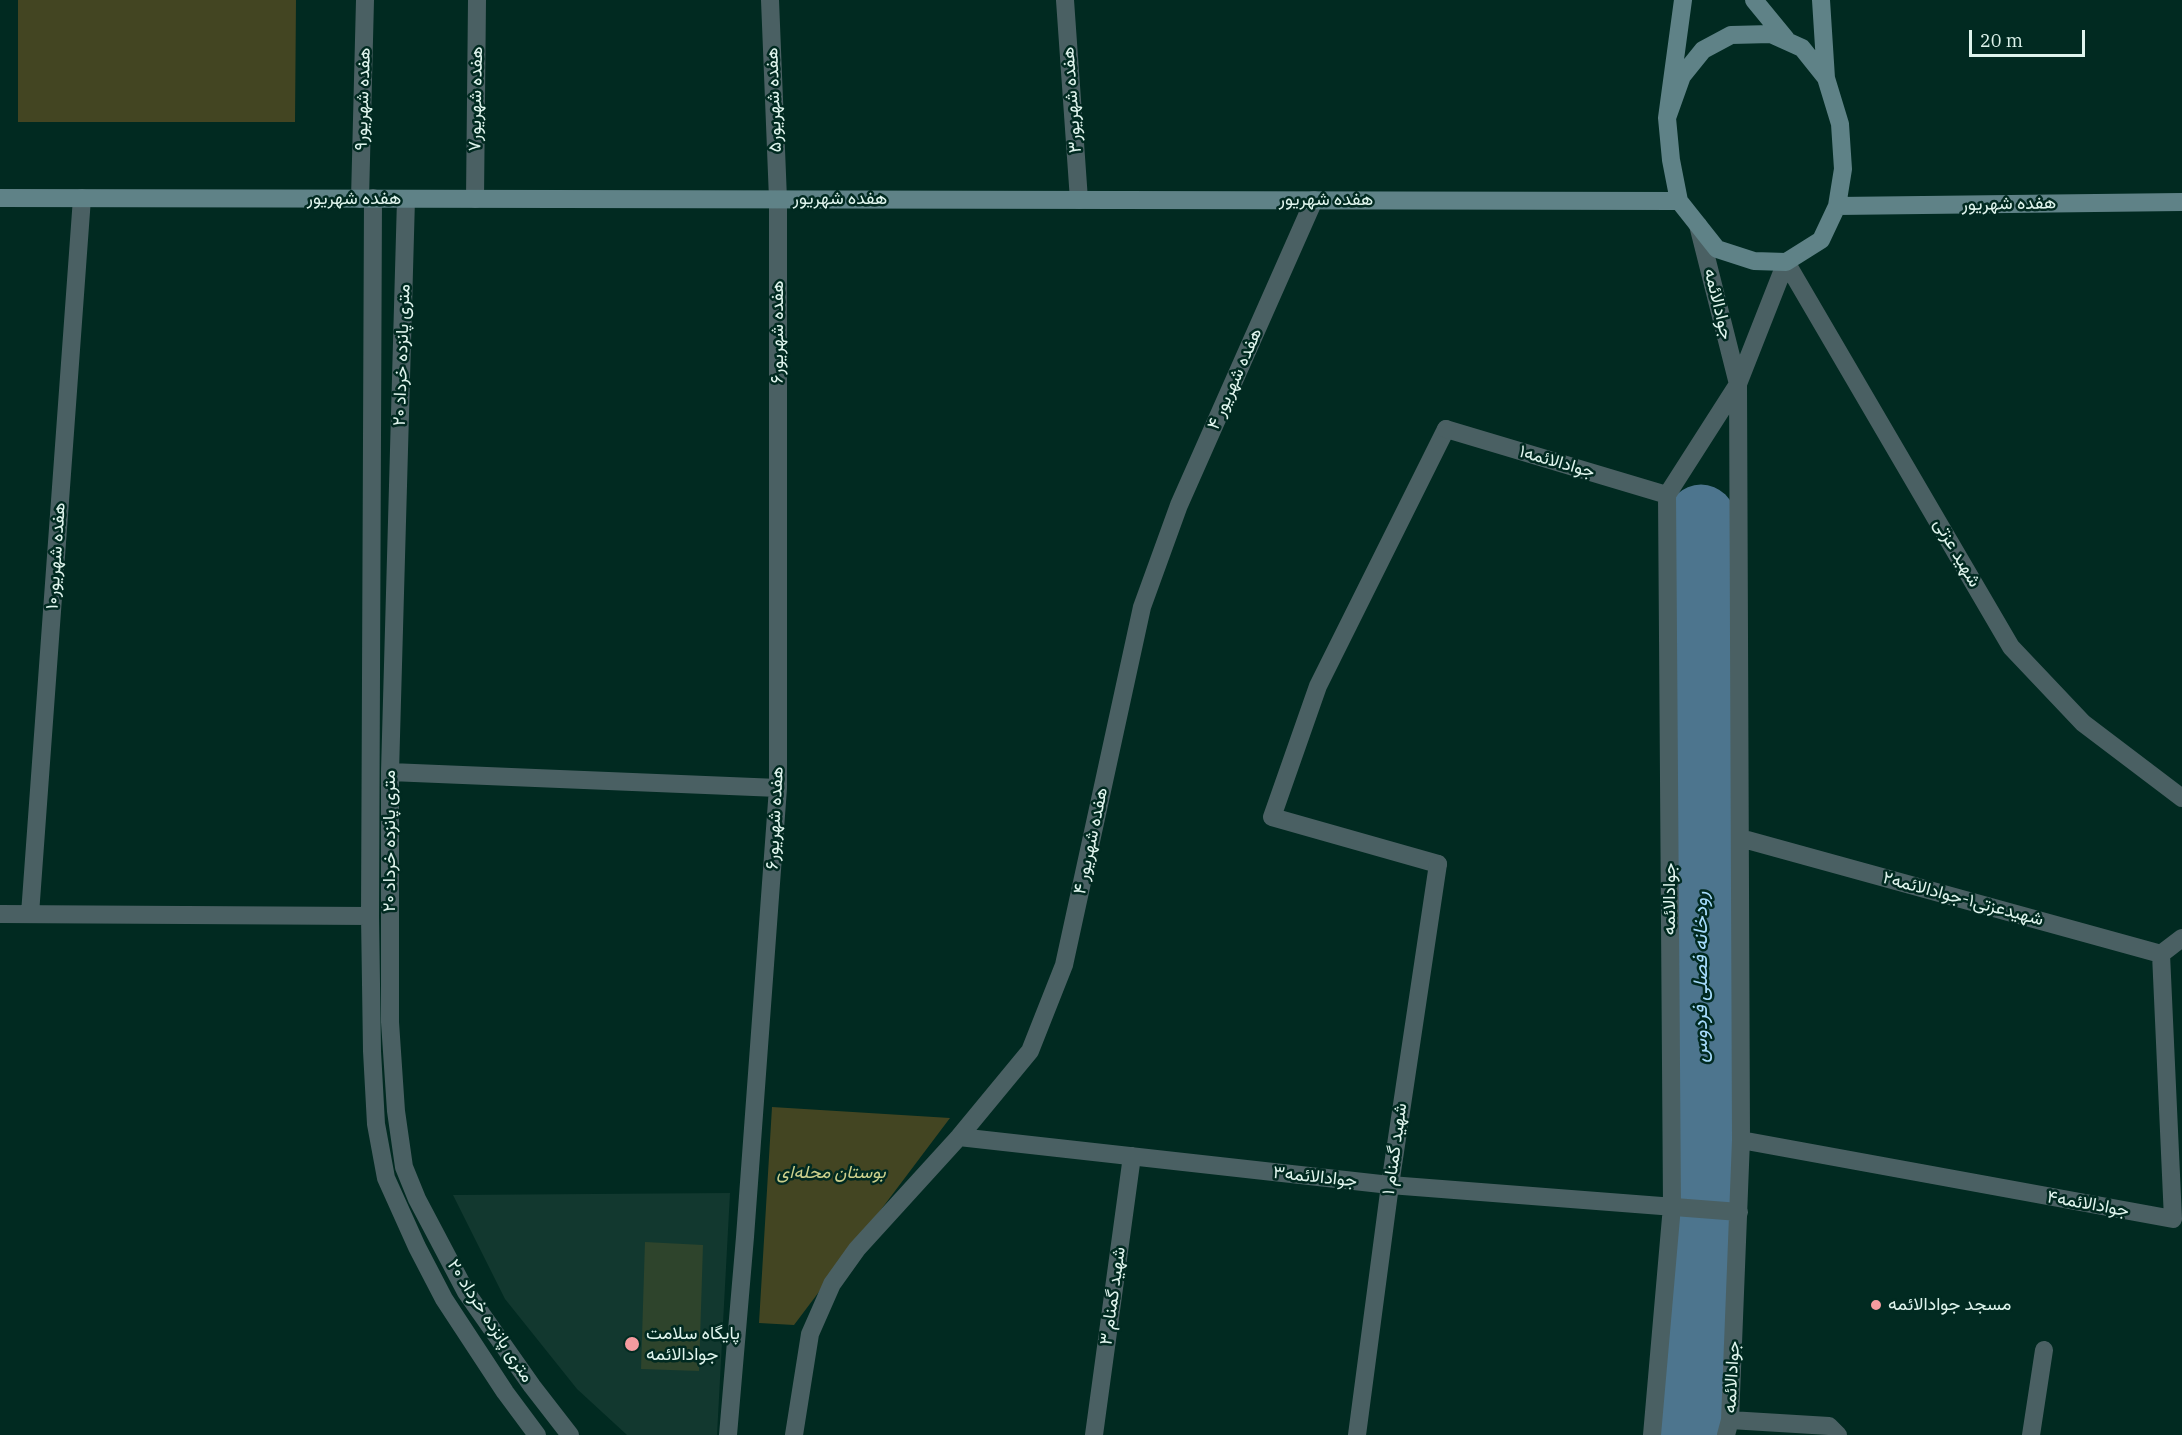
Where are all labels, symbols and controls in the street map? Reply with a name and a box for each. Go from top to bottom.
scale bar [1972,18,2088,56]
text: 20 m [1980,29,2023,52]
street label: هفده شهریور۷ [464,46,488,152]
street label: هفده شهریور۳ [1058,46,1086,154]
street label: هفده شهریور۹ [350,47,376,151]
street label: هفده شهریور۵ [761,47,787,153]
street label: هفده شهریور [307,188,401,210]
street label: هفده شهریور [793,188,887,210]
street label: هفده شهریور [1279,189,1373,211]
street label: هفده شهریور [1962,192,2056,216]
street label: جوادالائمه [1699,266,1737,342]
street label: هفده شهریور۶ [767,280,789,384]
street label: ۲۰ متری پانزده خرداد [389,284,415,426]
street label: هفده شهریور ۴ [1203,325,1267,433]
street label: جوادالائمه۱ [1517,441,1597,483]
street label: هفده شهریور۱۰ [41,502,71,610]
street label: شهید عزتی [1929,515,1985,591]
street label: هفده شهریور۶ [762,766,788,870]
street label: ۲۰ متری پانزده خرداد [379,770,401,912]
street label: هفده شهریور ۴ [1069,785,1113,897]
street label: جوادالائمه [1659,863,1681,935]
street label: شهیدعزتی۱-جوادالائمه۲ [1880,867,2046,931]
water label: رودخانه فصلی فردوس [1689,891,1713,1063]
street label: شهید گمنام ۱ [1378,1102,1412,1196]
park label: بوستان محله‌ای [777,1162,885,1184]
street label: جوادالائمه۳ [1272,1162,1358,1192]
street label: جوادالائمه۴ [2045,1186,2131,1222]
street label: شهید گمنام ۳ [1095,1245,1131,1347]
street label: ۲۰ متری پانزده خرداد [442,1255,538,1387]
place label: مسجد جوادالائمه [1888,1294,2011,1316]
marker: مسجد جوادالائمه [1869,1298,1883,1312]
place label: پایگاه سلامت جوادالائمه [646,1323,740,1366]
marker: پایگاه سلامت جوادالائمه [623,1335,641,1353]
street label: جوادالائمه [1719,1340,1745,1414]

